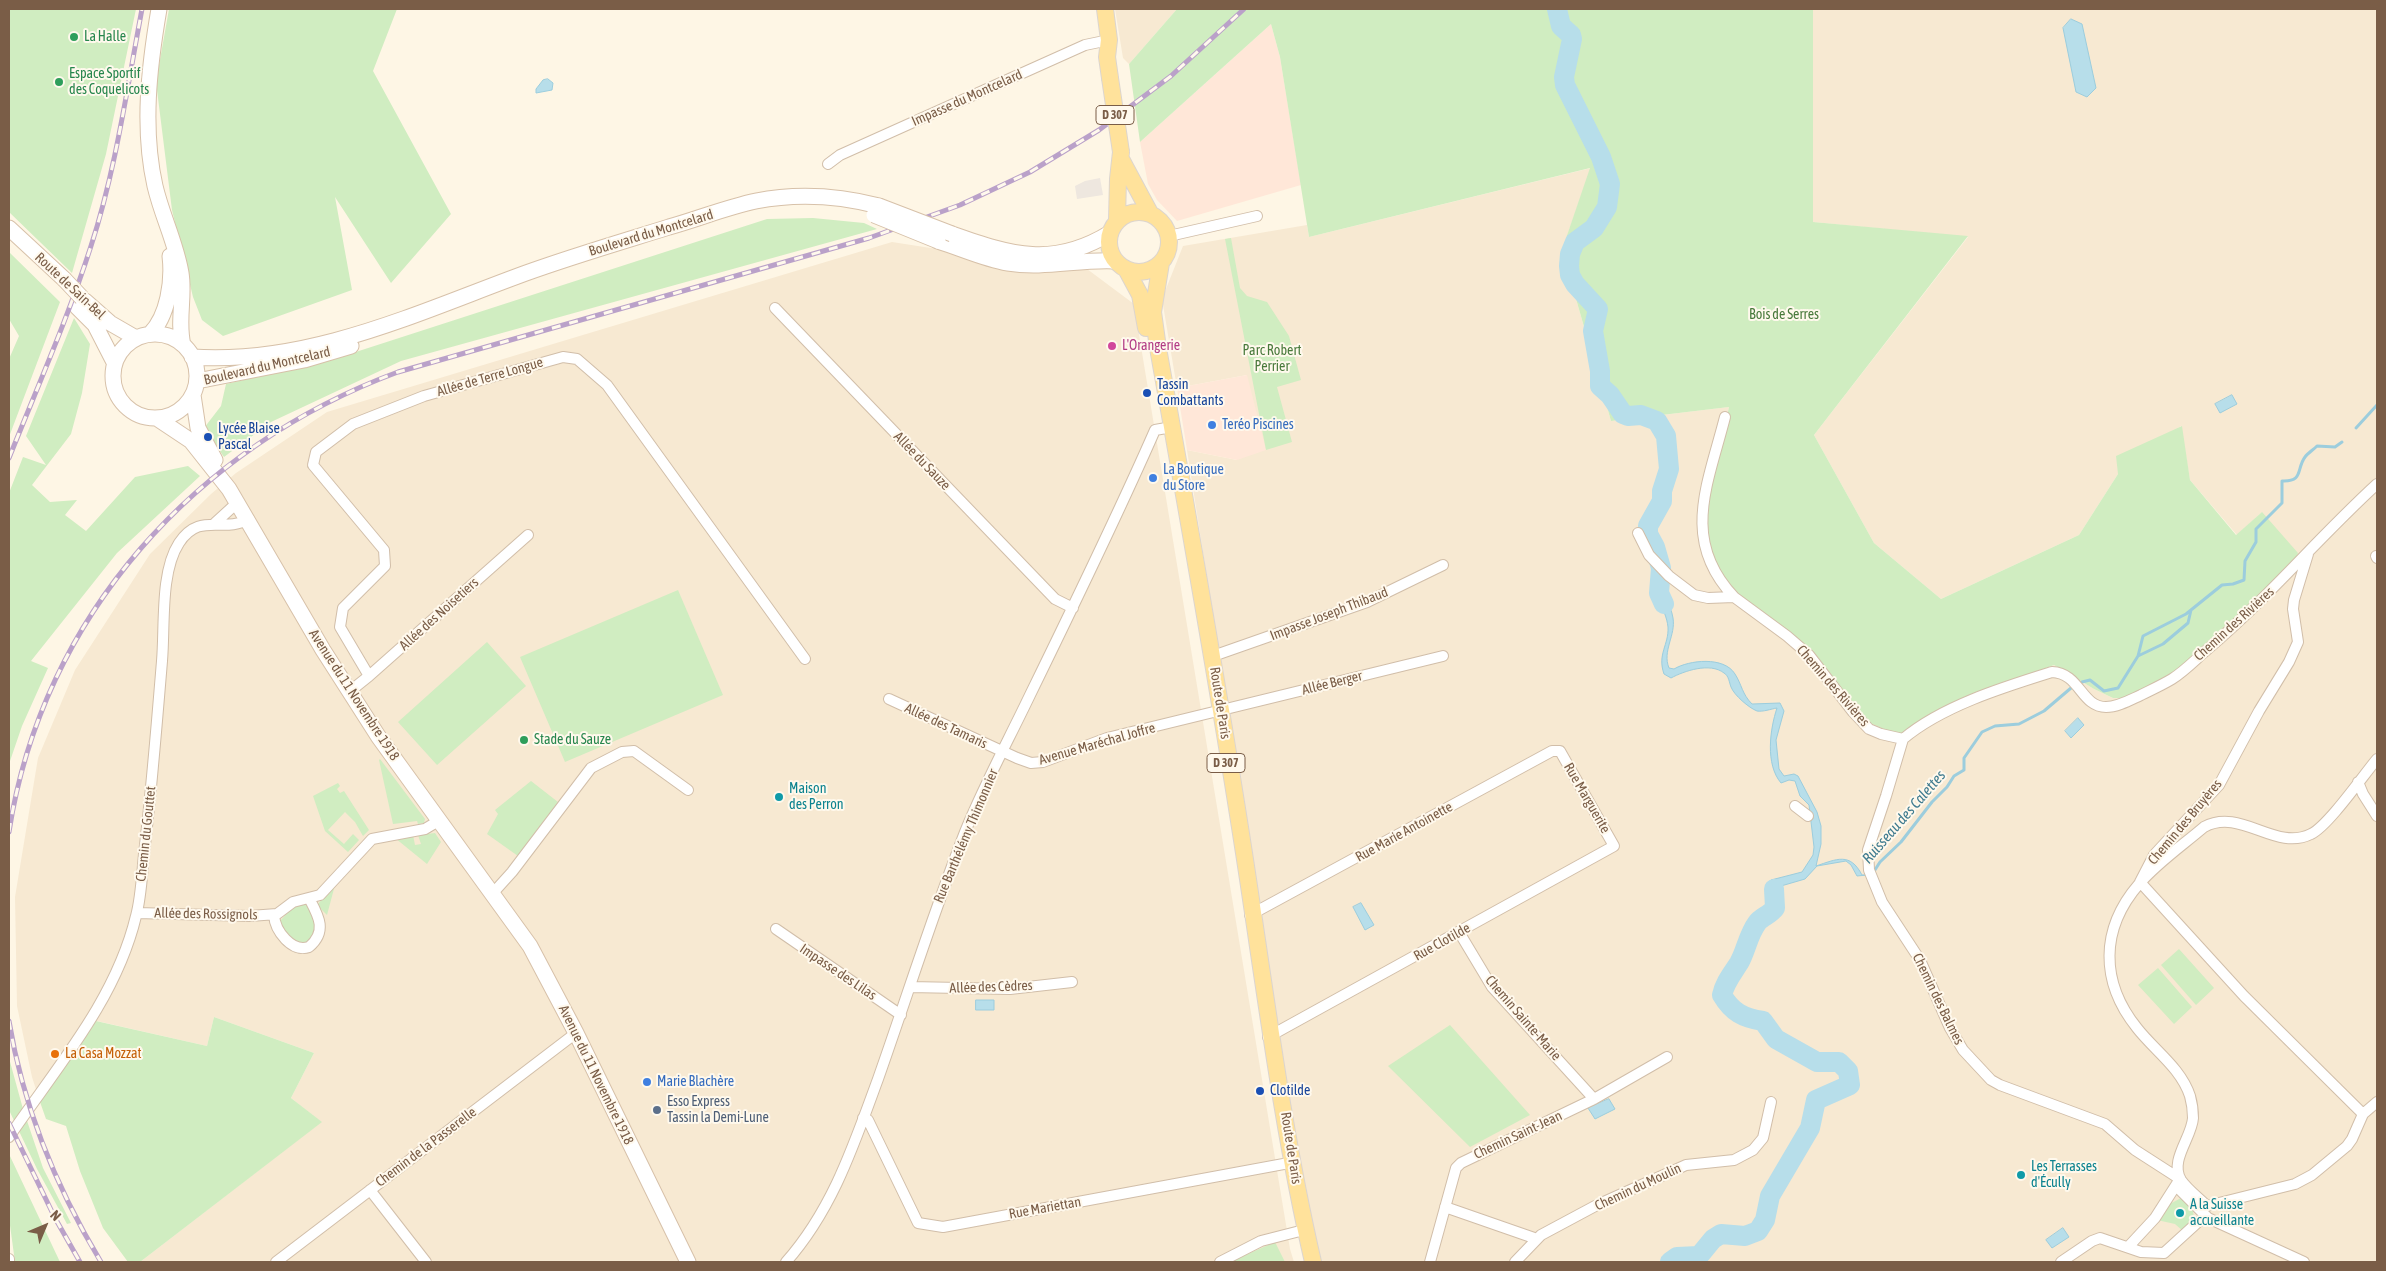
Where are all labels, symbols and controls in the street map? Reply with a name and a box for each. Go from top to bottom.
place label: La Halle [84,29,126,45]
marker: La Halle [68,31,80,43]
place label: Espace Sportif des Coquelicots [69,66,149,98]
street label: Impasse du Montcelard [909,66,1025,130]
marker: Espace Sportif des Coquelicots [53,76,65,88]
road number: D 307 [1096,106,1134,124]
street label: Boulevard du Montcelard [587,206,715,260]
street label: Route de Sain-Bel [31,249,109,323]
park label: Bois de Serres [1749,307,1819,323]
place label: L'Orangerie [1122,338,1180,354]
marker: L'Orangerie [1106,340,1118,352]
street label: Boulevard du Montcelard [202,343,332,389]
park label: Parc Robert Perrier [1243,343,1301,376]
street label: Allée de Terre Longue [435,354,545,400]
place label: Tassin Combattants [1157,377,1223,410]
marker: Tassin Combattants [1141,387,1153,399]
place label: Teréo Piscines [1222,417,1294,433]
marker: Teréo Piscines [1206,419,1218,431]
place label: Lycée Blaise Pascal [218,421,280,454]
street label: Allée du Sauze [890,428,954,494]
marker: Lycée Blaise Pascal [202,431,214,443]
place label: La Boutique du Store [1163,462,1224,494]
marker: La Boutique du Store [1147,472,1159,484]
street label: Allée des Noisetiers [396,574,482,654]
street label: Impasse Joseph Thibaud [1268,584,1390,644]
street label: Chemin des Rivières [2190,584,2278,664]
street label: Avenue du 11 Novembre 1918 [305,626,403,764]
street label: Chemin des Rivières [1793,642,1873,730]
street label: Route de Paris [1206,666,1234,740]
street label: Allée Berger [1300,667,1364,699]
street label: Allée des Tamaris [902,700,990,752]
street label: Avenue Maréchal Joffre [1037,719,1157,769]
place label: Stade du Sauze [534,732,611,748]
marker: Stade du Sauze [518,734,530,746]
road number: D 307 [1207,754,1245,772]
street label: Rue Marguerite [1560,760,1614,836]
street label: Rue Barthélémy Thimonnier [930,767,1002,905]
water label: Ruisseau des Calettes [1859,767,1949,867]
street label: Chemin des Bruyères [2144,776,2226,868]
place label: Maison des Perron [789,781,844,814]
street label: Chemin du Gouttet [133,785,159,883]
marker: Maison des Perron [773,791,785,803]
street label: Rue Marie Antoinette [1353,798,1455,866]
street label: Allée des Rossignols [154,905,258,923]
street label: Rue Clotilde [1411,920,1473,964]
street label: Impasse des Lilas [797,940,879,1004]
street label: Chemin des Balmes [1909,951,1967,1047]
street label: Chemin Sainte-Marie [1481,972,1565,1064]
street label: Allée des Cèdres [949,977,1033,997]
street label: Avenue du 11 Novembre 1918 [555,1002,637,1148]
place label: La Casa Mozzat [65,1046,141,1062]
marker: La Casa Mozzat [49,1048,61,1060]
place label: Marie Blachère [657,1074,734,1090]
marker: Marie Blachère [641,1076,653,1088]
place label: Clotilde [1270,1083,1310,1099]
marker: Clotilde [1254,1085,1266,1097]
place label: Esso Express Tassin la Demi-Lune [667,1094,769,1126]
street label: Chemin de la Passerelle [372,1104,480,1190]
marker: Esso Express Tassin la Demi-Lune [651,1104,663,1116]
street label: Chemin Saint-Jean [1471,1107,1565,1163]
street label: Route de Paris [1277,1111,1305,1185]
place label: Les Terrasses d'Écully [2031,1159,2097,1192]
street label: Chemin du Moulin [1592,1160,1684,1214]
marker: Les Terrasses d'Écully [2015,1169,2027,1181]
street label: Rue Mariettan [1008,1193,1082,1223]
place label: A la Suisse accueillante [2190,1197,2254,1230]
north arrow [20,1201,70,1251]
text: N [47,1207,64,1224]
marker: A la Suisse accueillante [2174,1207,2186,1219]

